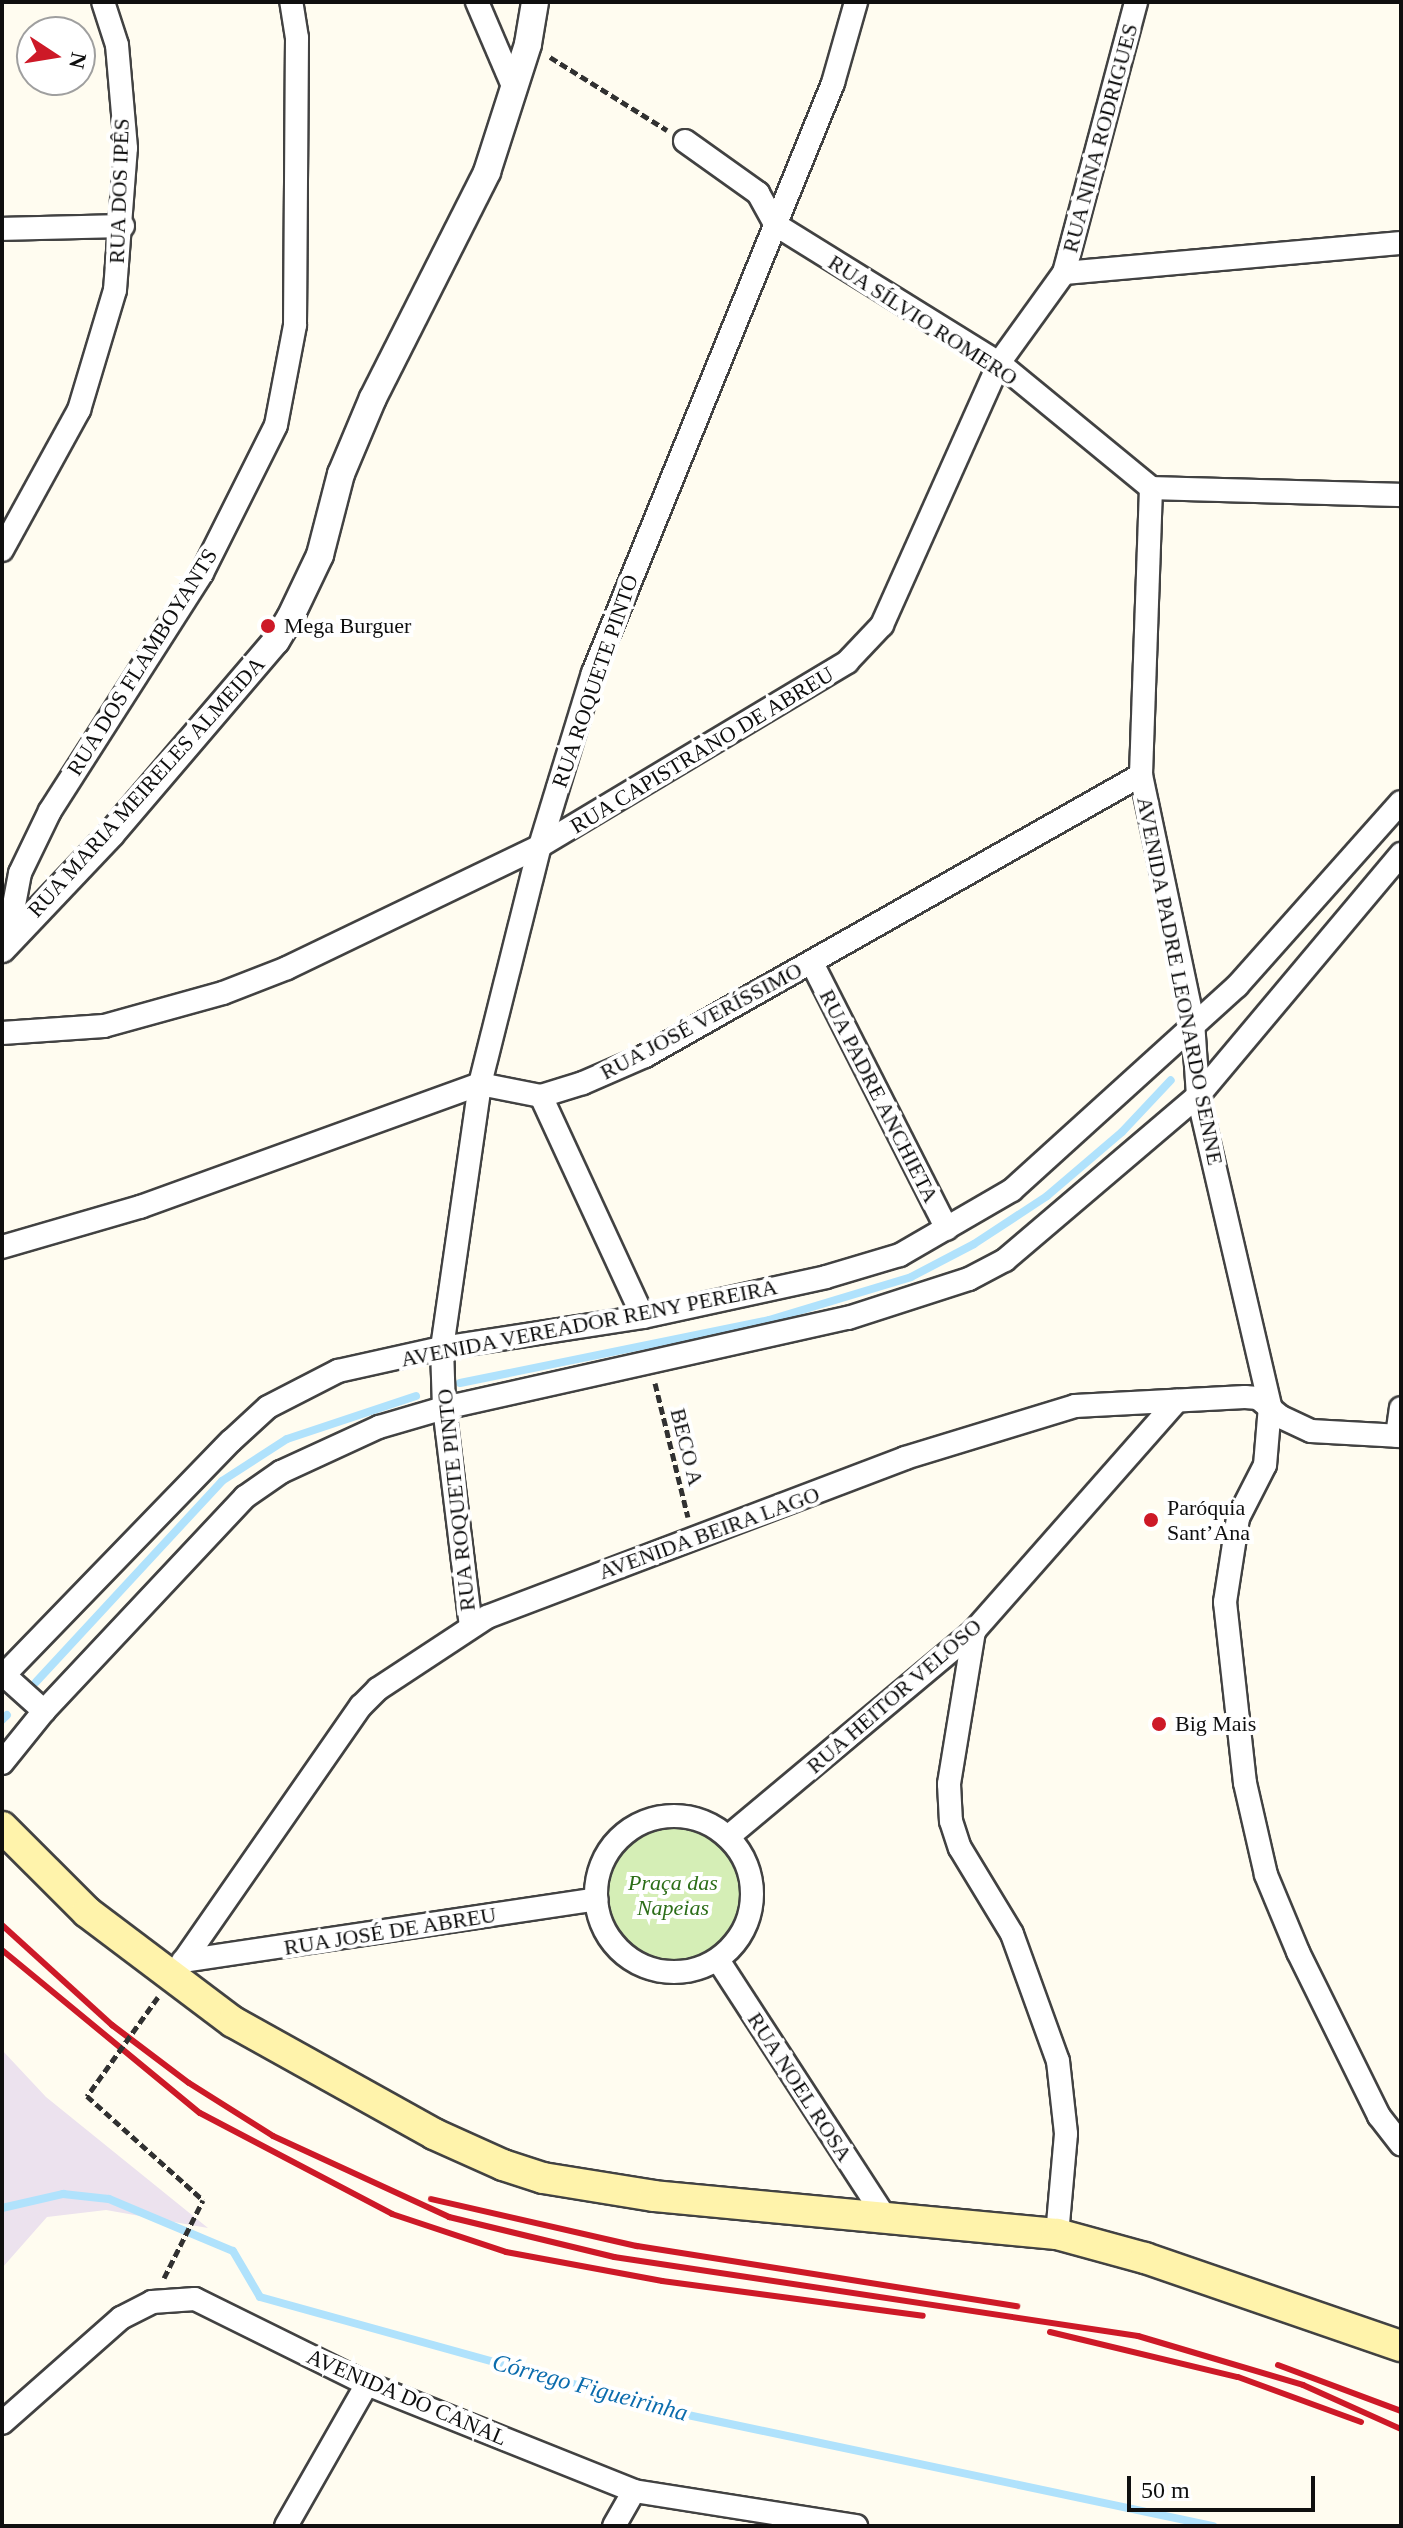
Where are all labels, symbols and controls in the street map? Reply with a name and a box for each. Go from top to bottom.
north arrow [16,16,96,96]
street label: RUA NINA RODRIGUES [1056,19,1144,257]
text: N [64,50,92,71]
street label: RUA DOS IPÊS [103,117,135,265]
street label: RUA SÍLVIO ROMERO [823,249,1023,391]
street label: RUA DOS FLAMBOYANTS [61,543,223,781]
street label: RUA ROQUETE PINTO [546,571,644,791]
place label: Mega Burguer [284,613,411,639]
marker: Mega Burguer [259,617,277,635]
street label: RUA MARIA MEIRELES ALMEIDA [21,650,271,924]
street label: RUA CAPISTRANO DE ABREU [564,660,840,840]
street label: AVENIDA PADRE LEONARDO SENNE [1131,794,1229,1168]
street label: RUA JOSÉ VERÍSSIMO [595,956,807,1086]
street label: RUA PADRE ANCHIETA [813,984,945,1208]
street label: AVENIDA VEREADOR RENY PEREIRA [397,1273,781,1373]
street label: RUA ROQUETE PINTO [431,1387,481,1613]
street label: BECO A [665,1405,709,1489]
street label: AVENIDA BEIRA LAGO [594,1480,824,1586]
place label: Paróquia Sant’Ana [1167,1494,1250,1546]
marker: Paróquia Sant’Ana [1142,1511,1160,1529]
street label: RUA HEITOR VELOSO [801,1612,987,1780]
place label: Big Mais [1175,1711,1256,1737]
marker: Big Mais [1150,1715,1168,1733]
park label: Praça das Napeias [628,1869,718,1920]
street label: RUA JOSÉ DE ABREU [281,1901,499,1961]
street label: RUA NOEL ROSA [741,2007,859,2167]
street label: AVENIDA DO CANAL [302,2343,512,2451]
water label: Córrego Figueirinha [489,2348,691,2428]
scale bar [1131,2460,1319,2510]
text: 50 m [1141,2477,1190,2503]

